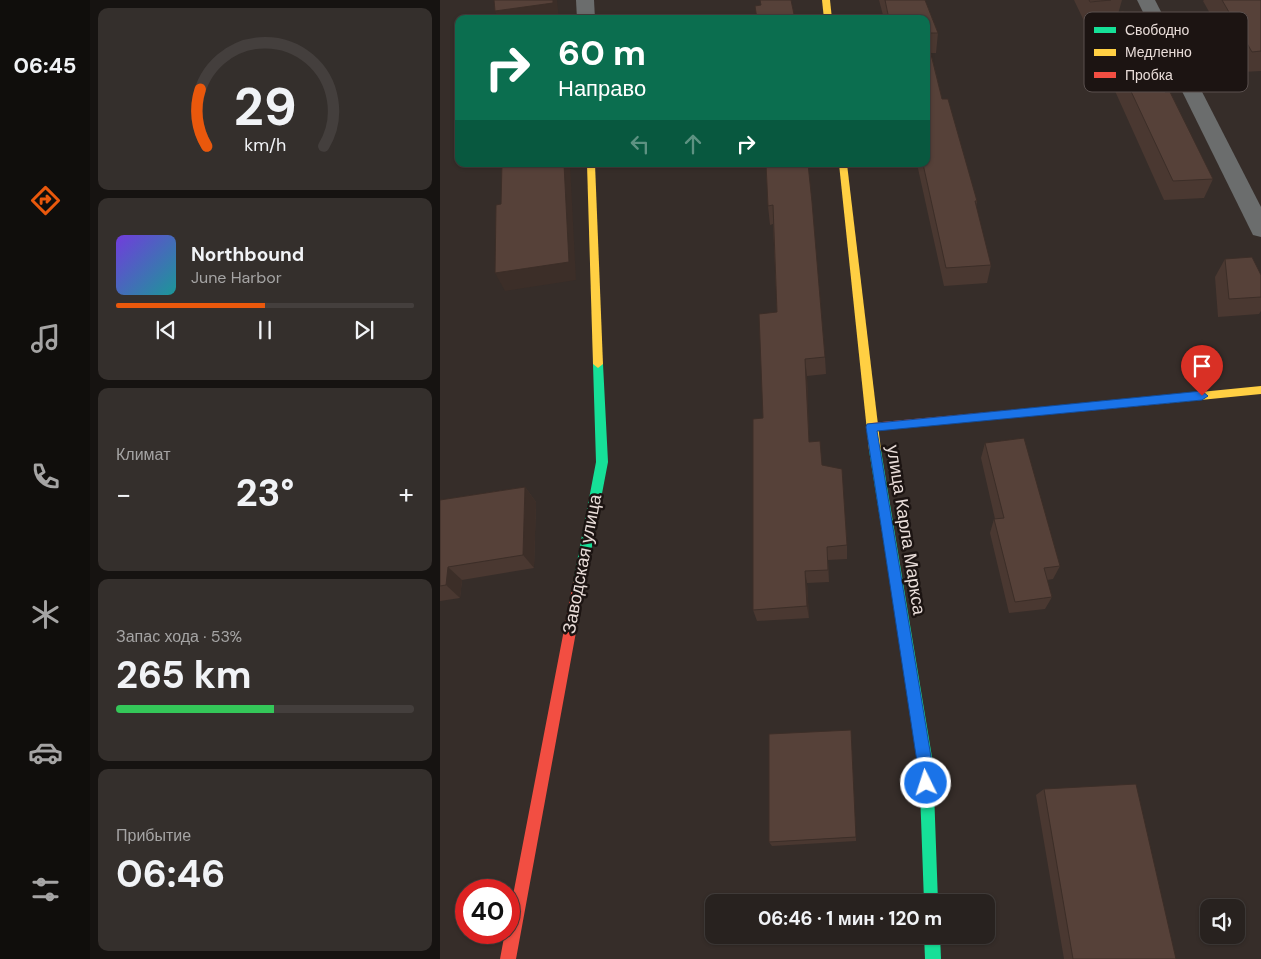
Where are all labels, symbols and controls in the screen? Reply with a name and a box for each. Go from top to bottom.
legend [1084,12,1248,92]
text: Свободно [1125,21,1190,39]
text: 60 m [558,30,646,76]
icon: right [475,35,540,100]
text: Медленно [1125,43,1192,61]
text: 06:45 [13,51,77,80]
text: Пробка [1125,66,1173,84]
text: 29 [234,73,296,141]
text: Направо [558,74,646,103]
icon: left [626,130,654,158]
icon: ahead [679,130,707,158]
icon: right [732,130,760,158]
text: km/h [244,133,286,157]
icon: directions [28,183,63,218]
text: Northbound [191,242,304,267]
text: June Harbor [191,267,282,288]
icon: previous [152,316,180,344]
icon: pause [251,316,279,344]
icon: next [350,316,378,344]
icon: music [28,321,63,356]
pin [1181,345,1223,396]
icon: arrive [1188,352,1216,380]
street label: улица Карла Маркса [881,443,931,618]
text: Климат [116,444,170,465]
icon: phone [28,459,63,494]
text: 23° [236,468,294,518]
text: − [116,476,131,513]
text: + [399,476,414,513]
street label: Заводская улица [557,491,607,636]
icon: climate [28,597,63,632]
text: Запас хода · 53% [116,626,242,647]
text: 265 km [116,650,252,700]
icon: car [28,735,63,770]
position arrow [899,756,951,808]
text: Прибытие [116,825,191,846]
text: 06:46 [116,849,225,899]
icon: filters [28,872,63,907]
speed limit sign: 40 [455,879,520,944]
map controls [1200,899,1245,944]
button: sound [1200,899,1245,944]
text: 06:46 · 1 мин · 120 m [758,906,942,931]

